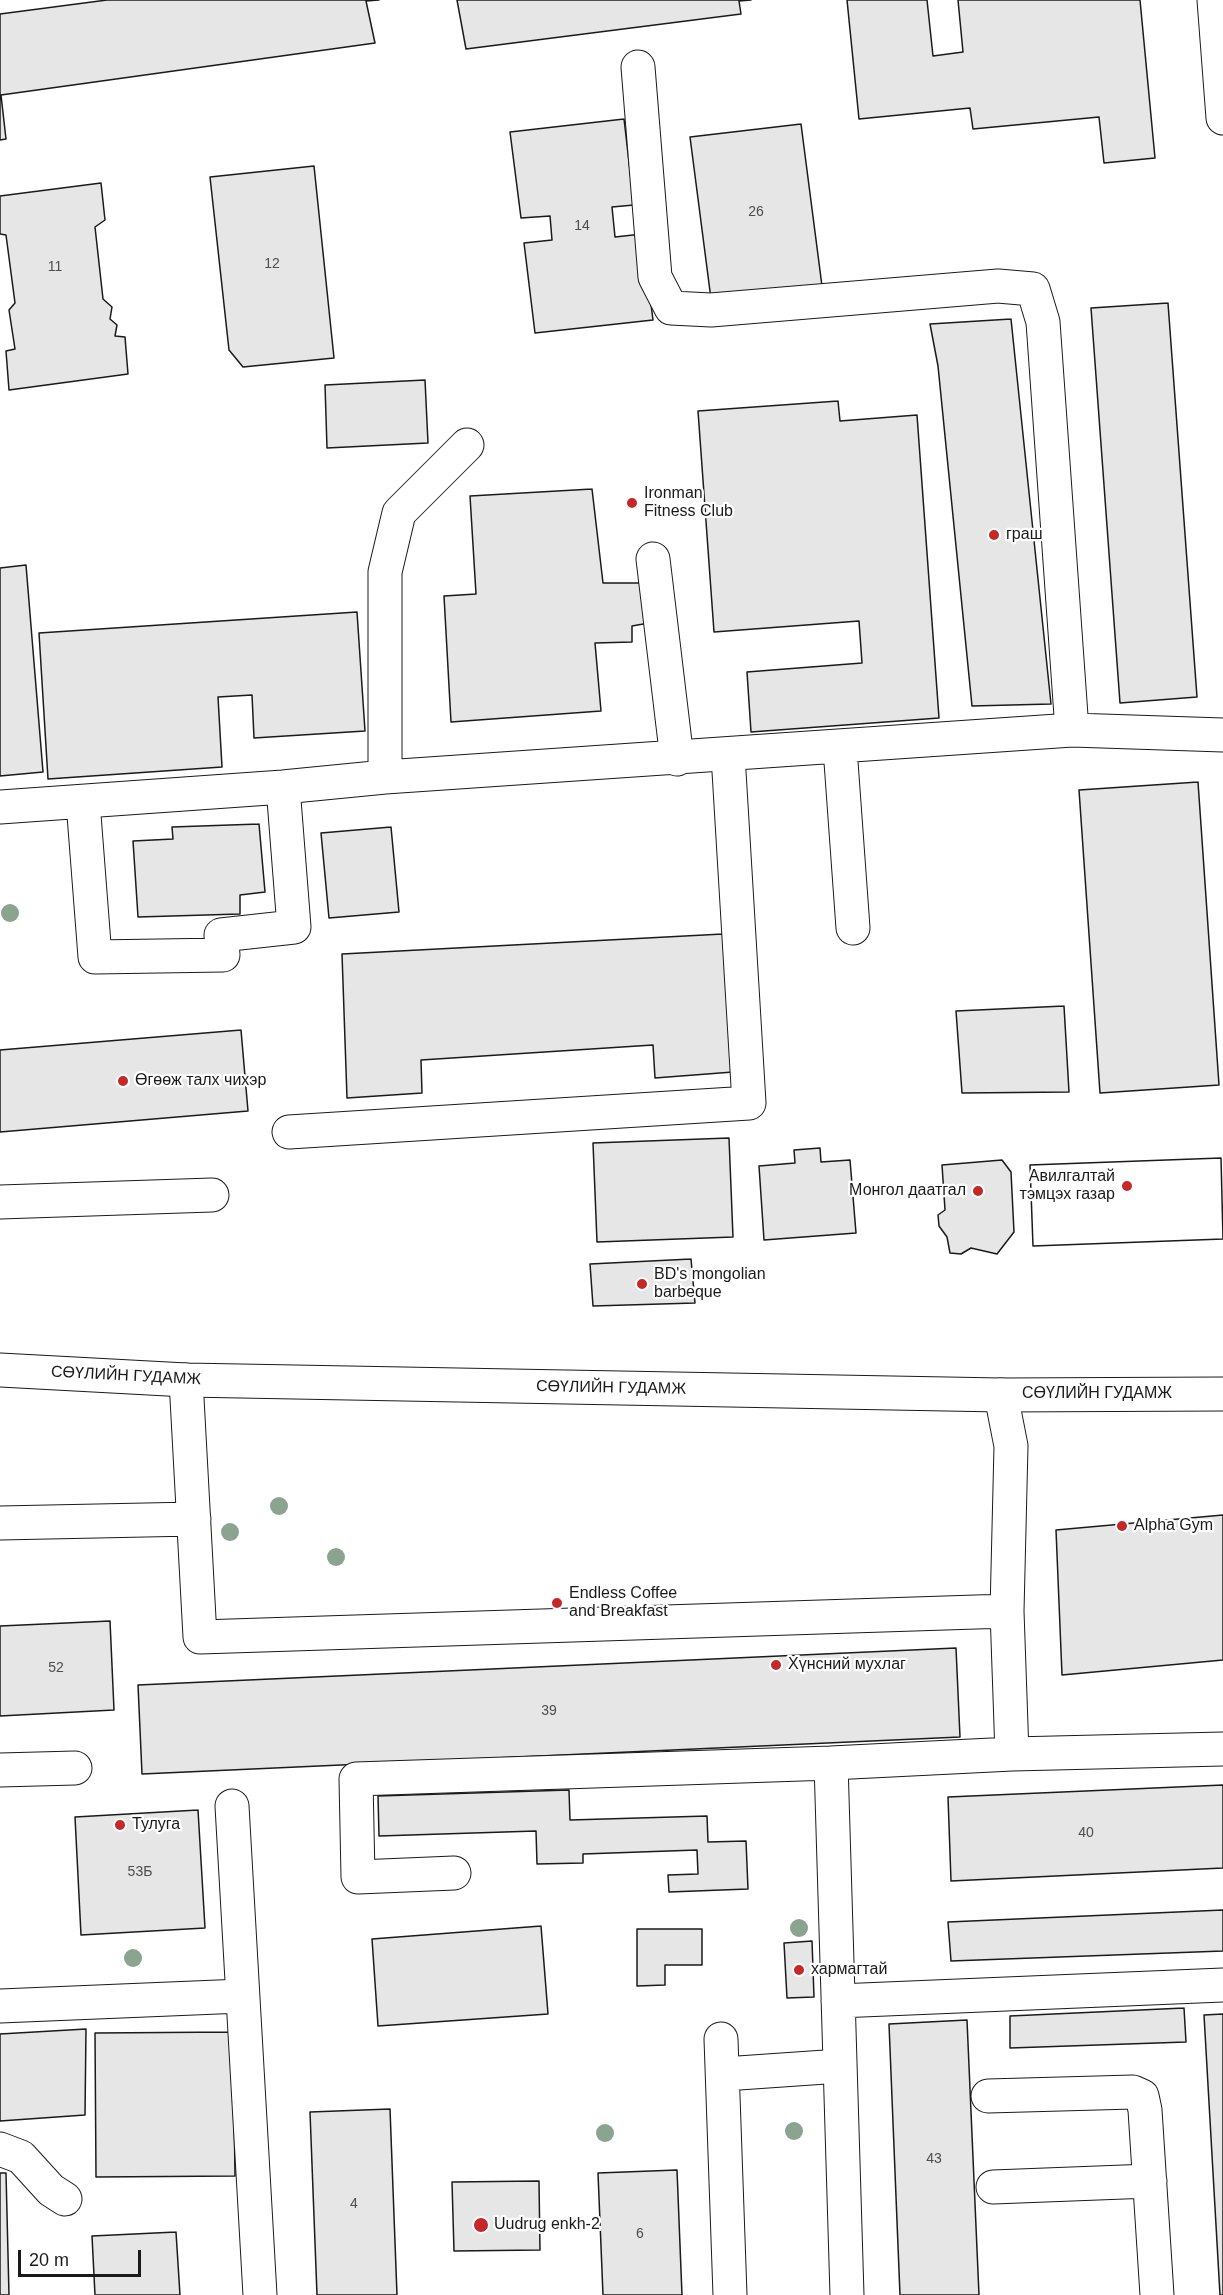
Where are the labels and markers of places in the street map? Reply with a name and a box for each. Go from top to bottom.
place label: Ironman Fitness Club [644,484,733,522]
marker: Ironman Fitness Club [625,496,639,510]
place label: граш [1006,525,1042,545]
marker: граш [987,528,1001,542]
place label: Өгөөж талх чихэр [135,1071,266,1091]
marker: Өгөөж талх чихэр [116,1074,130,1088]
place label: Авилгалтай тэмцэх газар [1020,1167,1115,1205]
marker: Авилгалтай тэмцэх газар [1120,1179,1134,1193]
place label: Монгол даатгал [849,1181,966,1201]
marker: Монгол даатгал [971,1184,985,1198]
place label: BD's mongolian barbeque [654,1265,766,1303]
marker: BD's mongolian barbeque [635,1277,649,1291]
place label: Alpha Gym [1134,1516,1213,1536]
marker: Alpha Gym [1115,1519,1129,1533]
place label: Endless Coffee and Breakfast [569,1584,677,1622]
marker: Endless Coffee and Breakfast [550,1596,564,1610]
place label: Хүнсний мухлаг [788,1655,906,1675]
marker: Хүнсний мухлаг [769,1658,783,1672]
place label: Тулуга [132,1815,180,1835]
marker: Тулуга [113,1818,127,1832]
place label: хармагтай [811,1960,887,1980]
marker: хармагтай [792,1963,806,1977]
place label: Uudrug enkh-2 [494,2215,600,2235]
marker: Uudrug enkh-2 [472,2216,490,2234]

